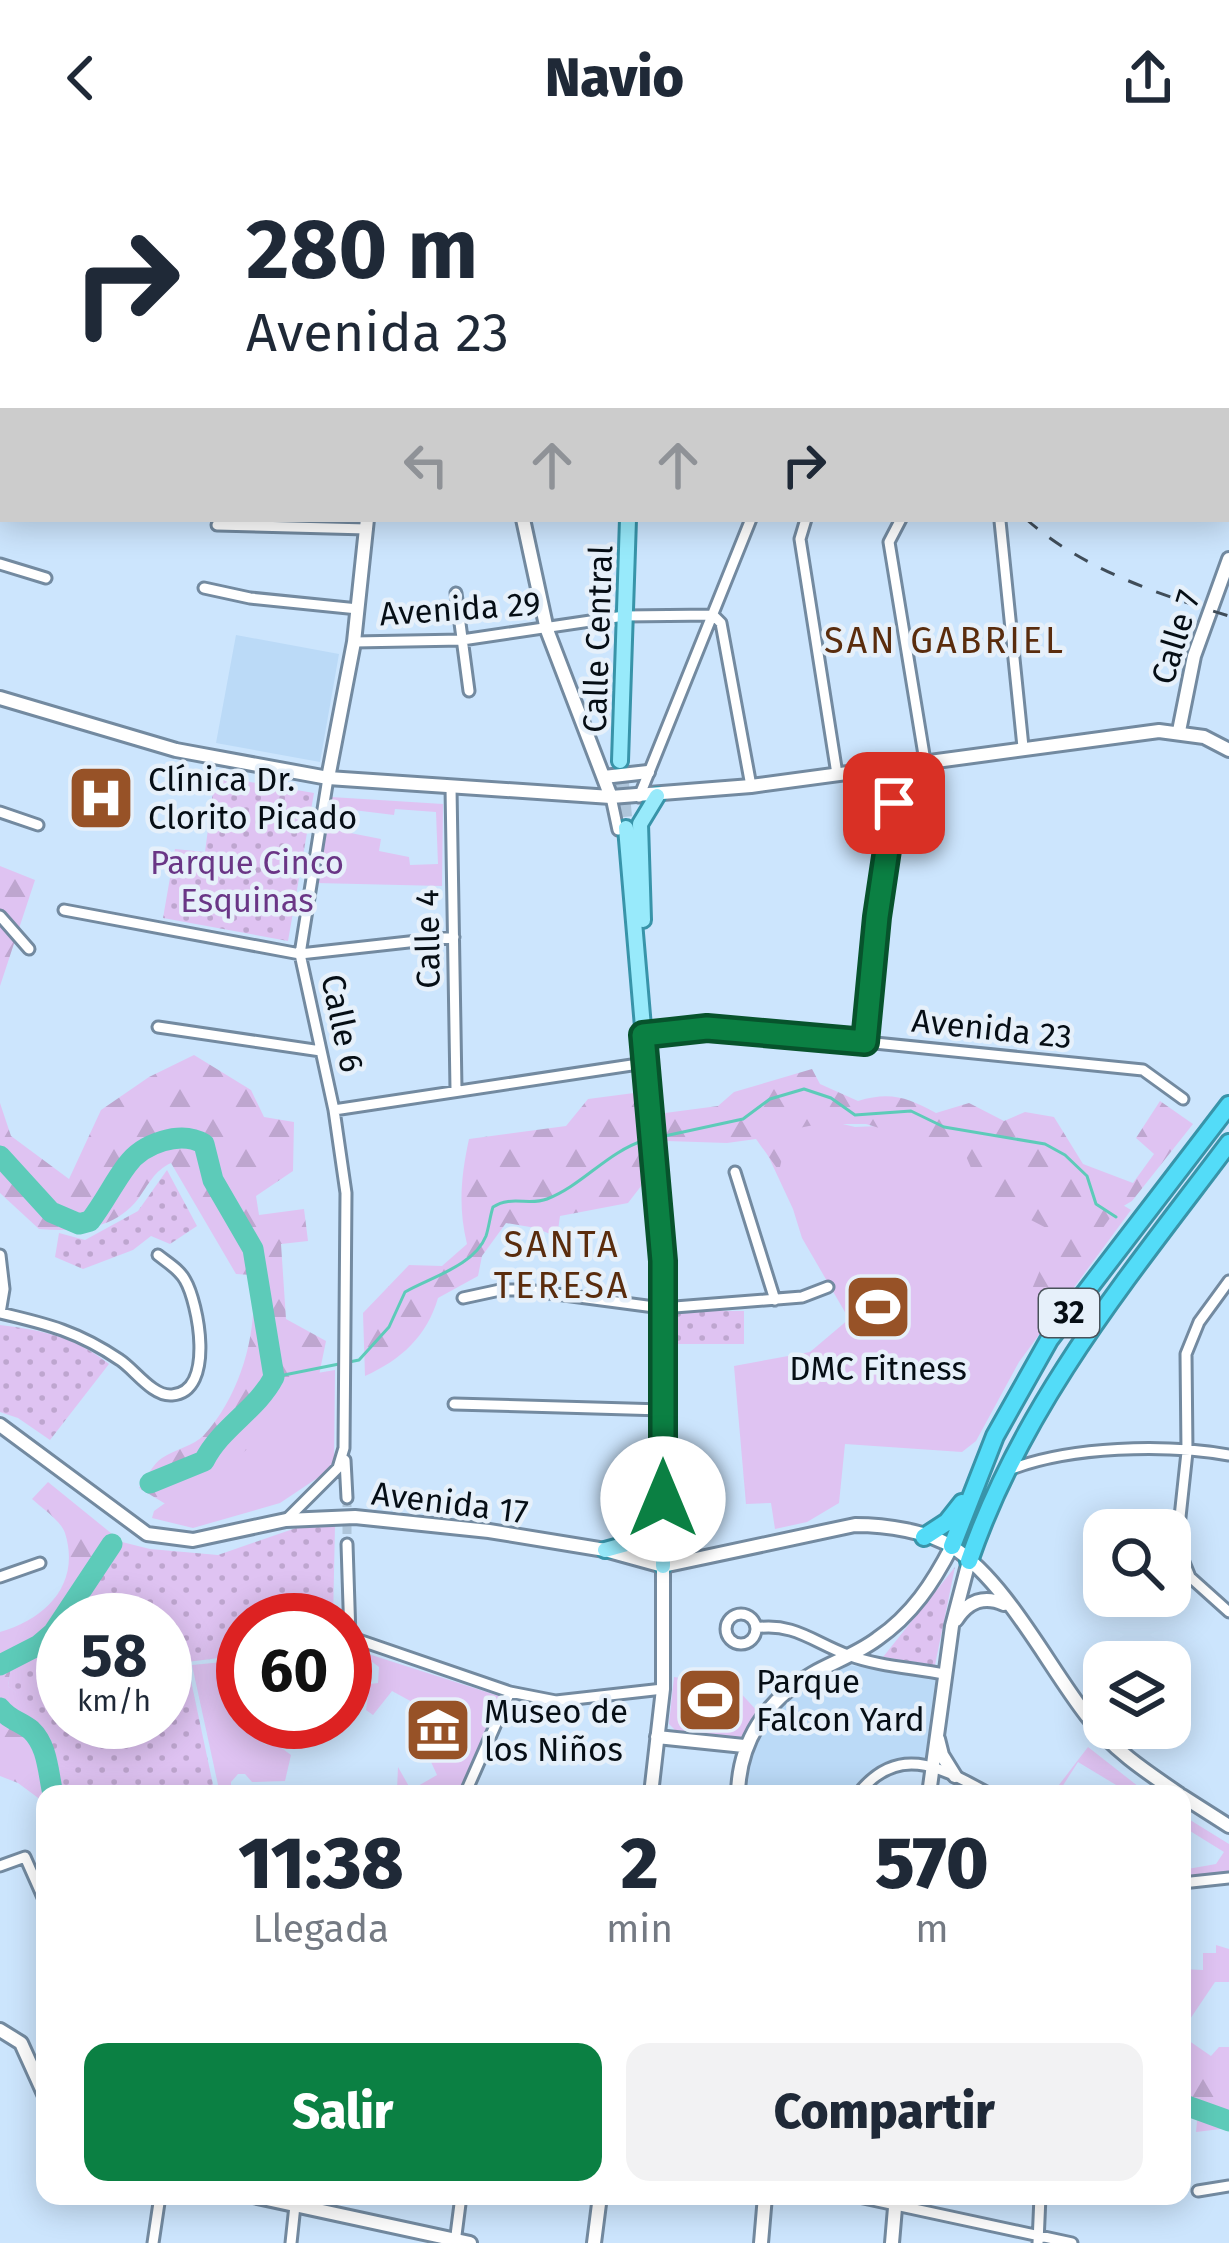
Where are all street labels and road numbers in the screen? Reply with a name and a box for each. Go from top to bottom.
street label: Calle Central [575,544,621,733]
street label: Avenida 29 [378,583,542,635]
street label: Calle 7 [1143,585,1209,689]
street label: Calle 4 [407,889,449,989]
street label: Calle 6 [312,971,372,1076]
street label: Avenida 23 [910,1001,1074,1057]
road number: 32 [1039,1289,1099,1337]
street label: Avenida 17 [370,1474,530,1532]

